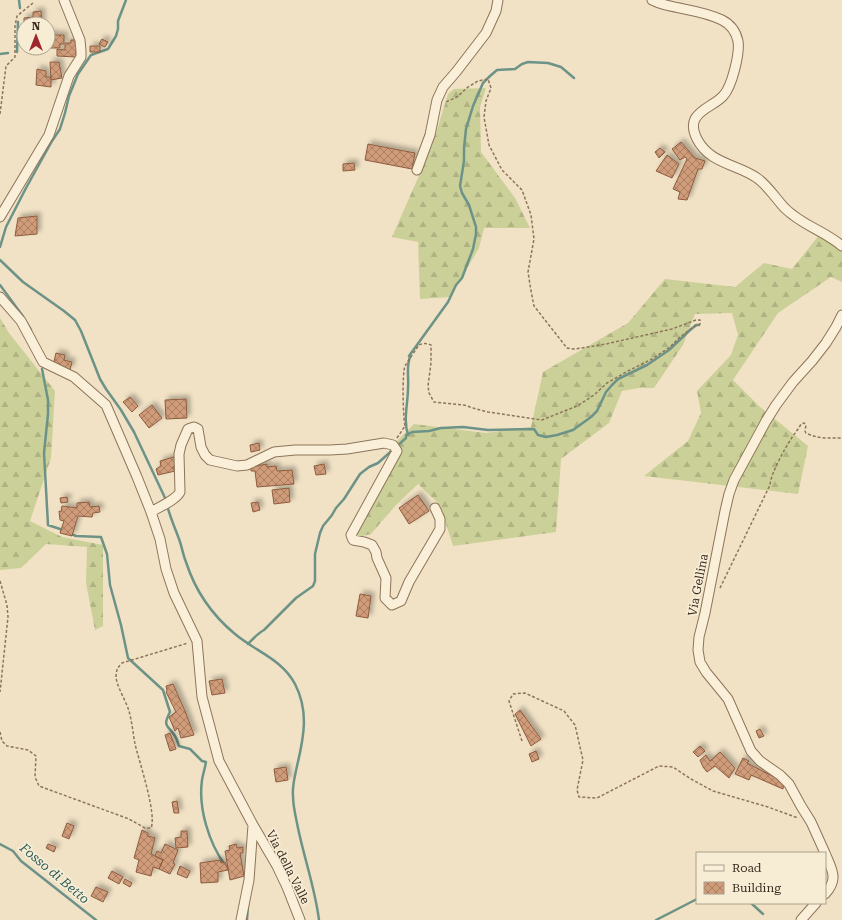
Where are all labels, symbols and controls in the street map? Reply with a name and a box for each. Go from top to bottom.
north arrow [16,16,56,56]
text: N [32,20,41,33]
street label: Via Gellina [685,552,711,617]
street label: Via della Valle [263,828,313,907]
water label: Fosso di Betto [16,839,92,907]
legend [696,852,826,904]
text: Road [732,861,762,875]
text: Building [732,881,781,895]

